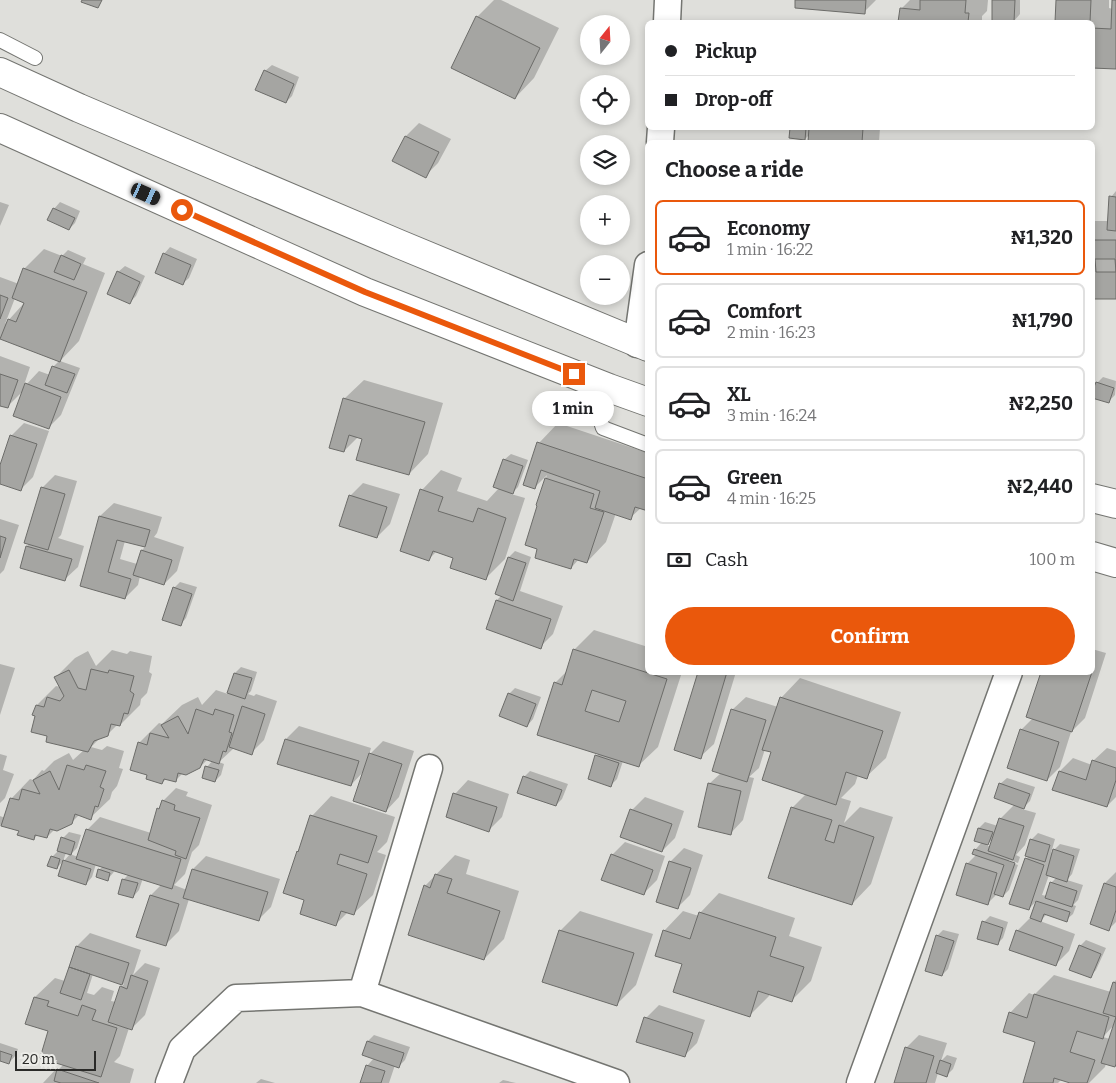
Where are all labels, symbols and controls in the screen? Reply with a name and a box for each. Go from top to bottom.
north arrow [580,15,630,65]
map controls [580,15,630,305]
text: Pickup [695,40,757,63]
button: locate [580,75,630,125]
text: Drop-off [695,88,773,111]
button: layers [580,135,630,185]
text: Choose a ride [665,156,804,183]
car [129,181,162,207]
button: + [580,195,630,245]
route start [171,199,193,221]
icon: car [667,215,712,260]
text: Economy [727,217,810,240]
text: ₦1,320 [1010,226,1073,249]
text: 1 min · 16:22 [727,240,813,259]
button: − [580,255,630,305]
icon: car [667,298,712,343]
text: Comfort [727,300,802,323]
text: ₦1,790 [1012,309,1073,332]
text: 2 min · 16:23 [727,323,816,342]
route end [563,363,585,385]
icon: car [667,381,712,426]
text: XL [727,383,751,406]
callout: 1 min [533,392,615,426]
text: ₦2,250 [1009,392,1073,415]
text: 1 min [553,399,593,418]
text: 3 min · 16:24 [727,406,817,425]
icon: car [667,464,712,509]
text: Green [727,466,782,489]
text: ₦2,440 [1007,475,1073,498]
text: 4 min · 16:25 [727,489,816,508]
icon: cash [665,546,693,574]
text: Cash [705,548,748,571]
text: 100 m [1030,550,1075,569]
button: Confirm [665,607,1075,665]
scale bar [15,1048,96,1071]
text: 20 m [22,1051,55,1068]

